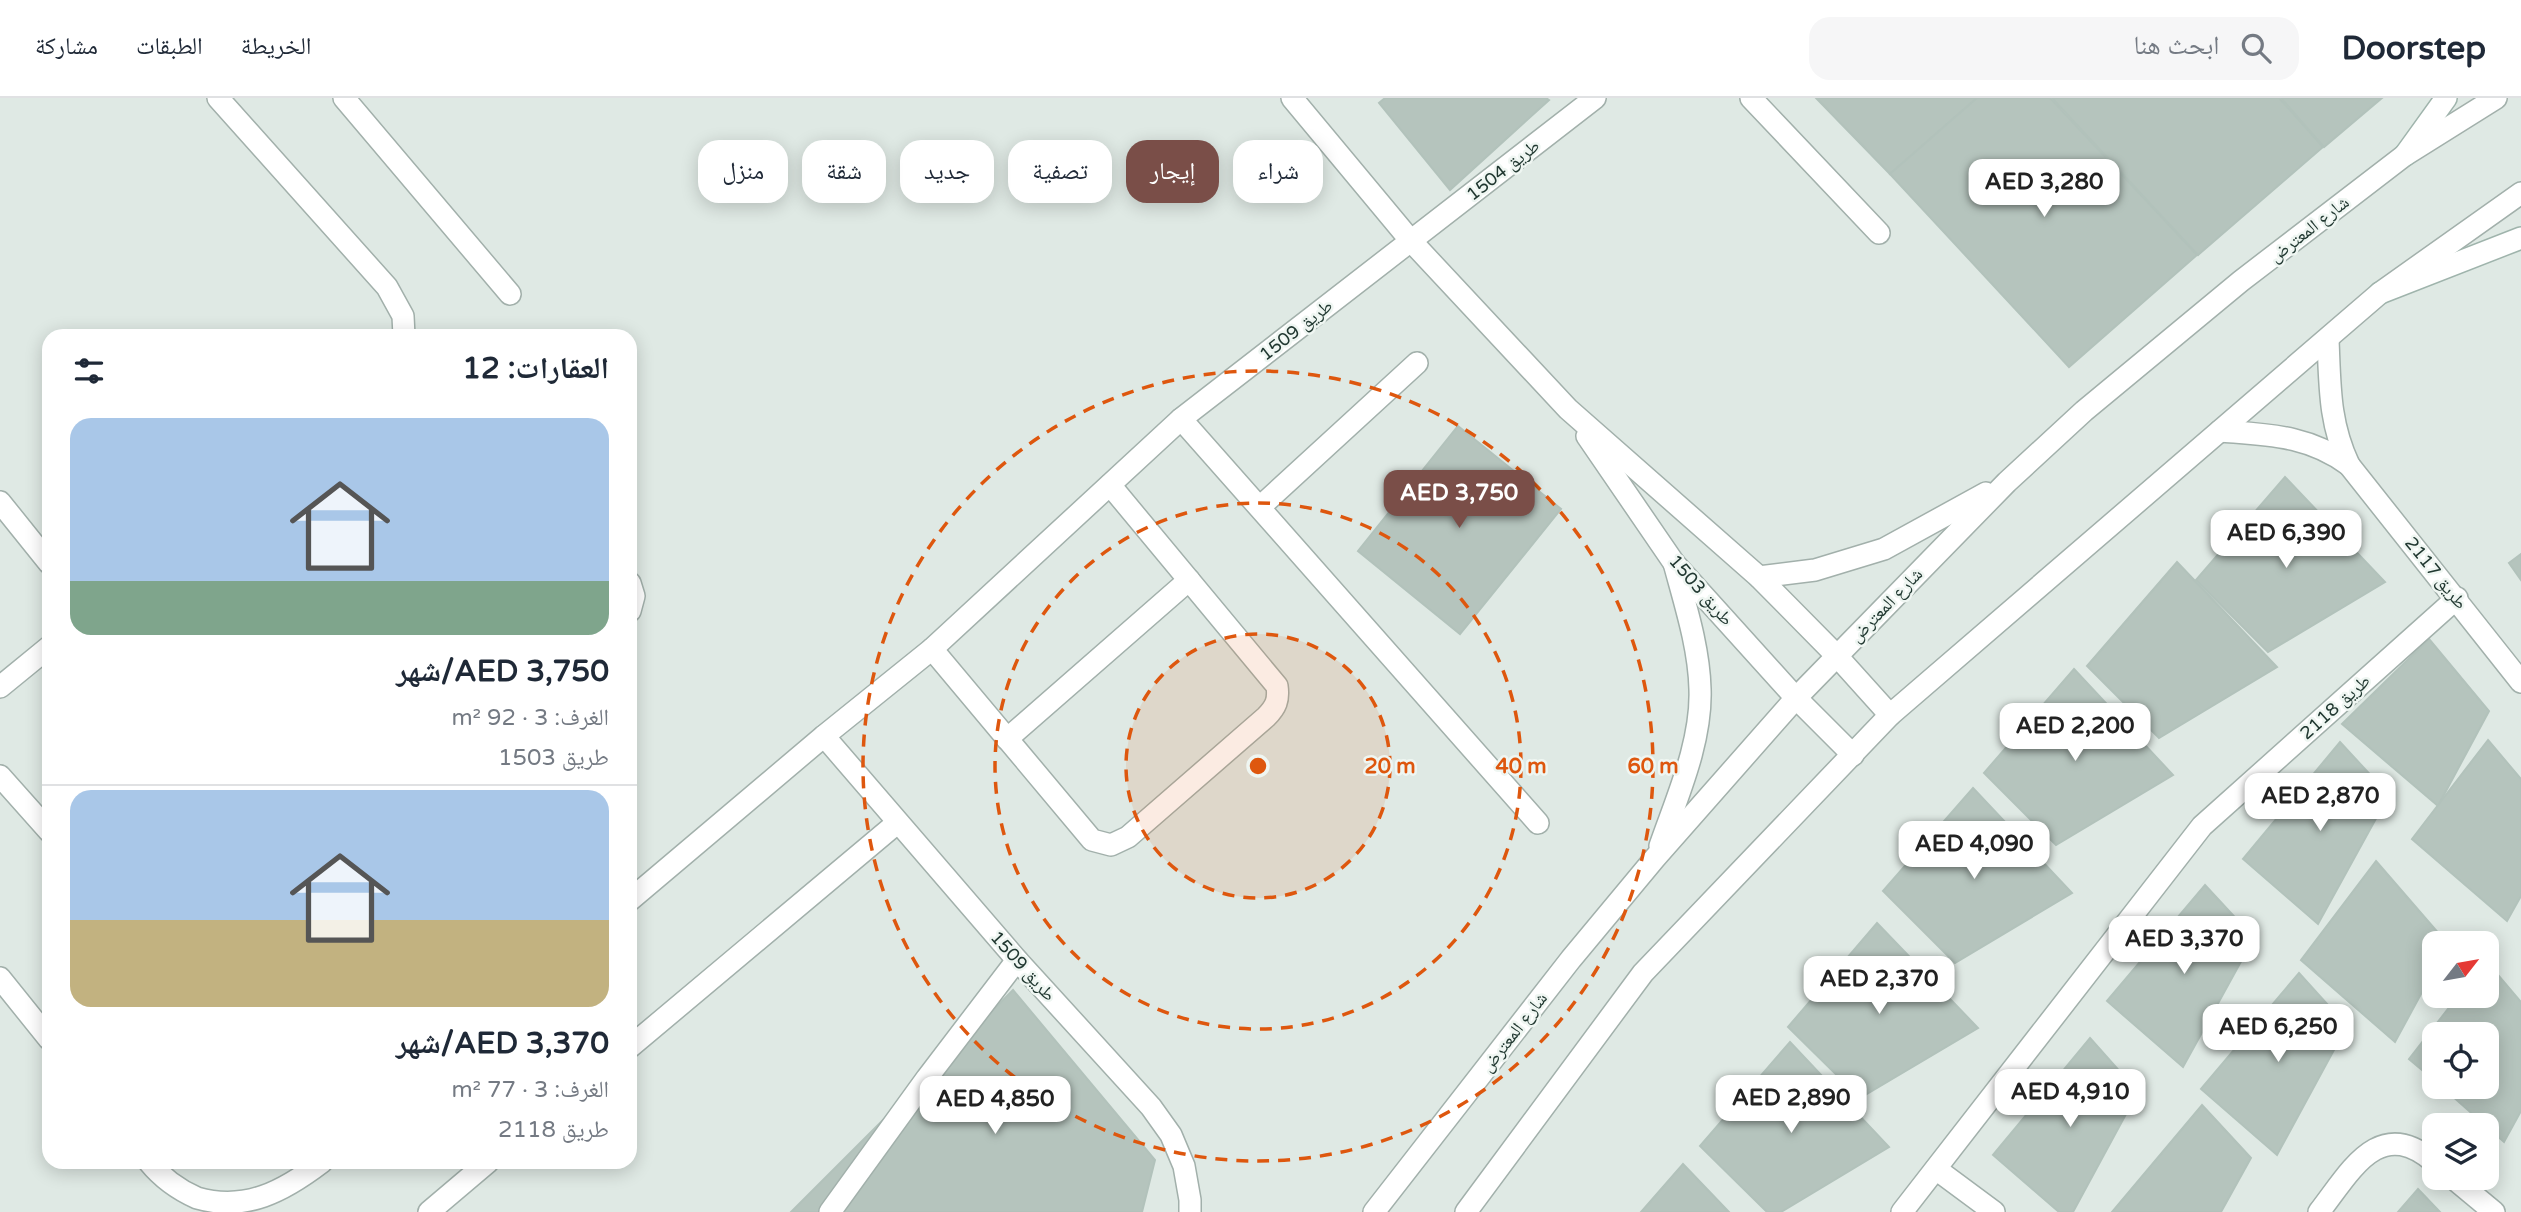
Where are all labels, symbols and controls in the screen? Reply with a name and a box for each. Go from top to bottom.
search box [1809,17,2299,80]
icon: search [2237,29,2275,67]
text: Doorstep [2341,29,2486,68]
text: ابحث هنا [2133,30,2219,61]
text: مشاركة [35,32,98,61]
text: الطبقات [136,32,203,61]
text: الخريطة [241,32,311,61]
street label: طريق 1504 [1462,135,1544,205]
chip: منزل [698,140,788,203]
chip: شقة [802,140,886,203]
chip: جديد [900,140,994,203]
chip: تصفية [1008,140,1112,203]
chip: إيجار [1126,140,1219,203]
chip: شراء [1233,140,1323,203]
pin: AED 3,280 [1964,159,2124,219]
text: AED 3,280 [1985,168,2103,196]
street label: شارع المعترض [2265,191,2353,267]
street label: طريق 1509 [1255,295,1337,365]
text: العقارات: 12 [462,350,609,387]
icon: filters [70,352,108,390]
icon: home [277,463,403,589]
pin: AED 3,750 [1379,470,1539,530]
text: AED 3,750 [1400,479,1518,507]
pin: AED 6,390 [2206,510,2366,570]
text: AED 6,390 [2227,519,2345,547]
street label: طريق 2117 [2400,532,2472,614]
street label: طريق 1503 [1664,550,1738,630]
street label: شارع المعترض [1845,563,1927,647]
text: AED 3,750/شهر [396,653,609,690]
street label: طريق 2118 [2295,670,2375,744]
text: الغرف: 3 · 92 m² [451,704,609,732]
pin: AED 2,200 [1995,704,2155,763]
text: AED 2,200 [2016,712,2134,740]
text: طريق 1503 [498,744,609,772]
centre of rings [1246,754,1270,778]
text: 20 m [1364,754,1416,779]
text: 40 m [1495,754,1547,779]
text: 60 m [1627,754,1679,779]
pin: AED 2,870 [2240,774,2400,833]
text: AED 2,870 [2261,782,2379,810]
pin: AED 4,090 [1894,822,2054,881]
text: AED 4,090 [1915,830,2033,858]
icon: home [277,835,403,961]
pin: AED 3,370 [2104,916,2264,976]
text: AED 3,370 [2125,925,2243,953]
street label: طريق 1509 [986,926,1060,1006]
north arrow [2422,931,2499,1008]
map controls [2422,931,2499,1190]
pin: AED 2,370 [1799,956,1959,1016]
text: AED 2,370 [1820,965,1938,993]
street label: شارع المعترض [1476,988,1552,1076]
pin: AED 6,250 [2198,1004,2358,1064]
text: AED 6,250 [2219,1013,2337,1041]
button: locate [2422,1022,2499,1099]
text: AED 3,370/شهر [396,1025,609,1062]
pin: AED 4,910 [1990,1070,2150,1129]
text: الغرف: 3 · 77 m² [451,1076,609,1104]
pin: AED 4,850 [915,1076,1075,1136]
pin: AED 2,890 [1711,1076,1871,1135]
text: AED 4,910 [2011,1078,2129,1106]
text: AED 2,890 [1732,1084,1850,1112]
text: AED 4,850 [936,1085,1054,1113]
button: layers [2422,1113,2499,1190]
text: طريق 2118 [498,1116,609,1144]

